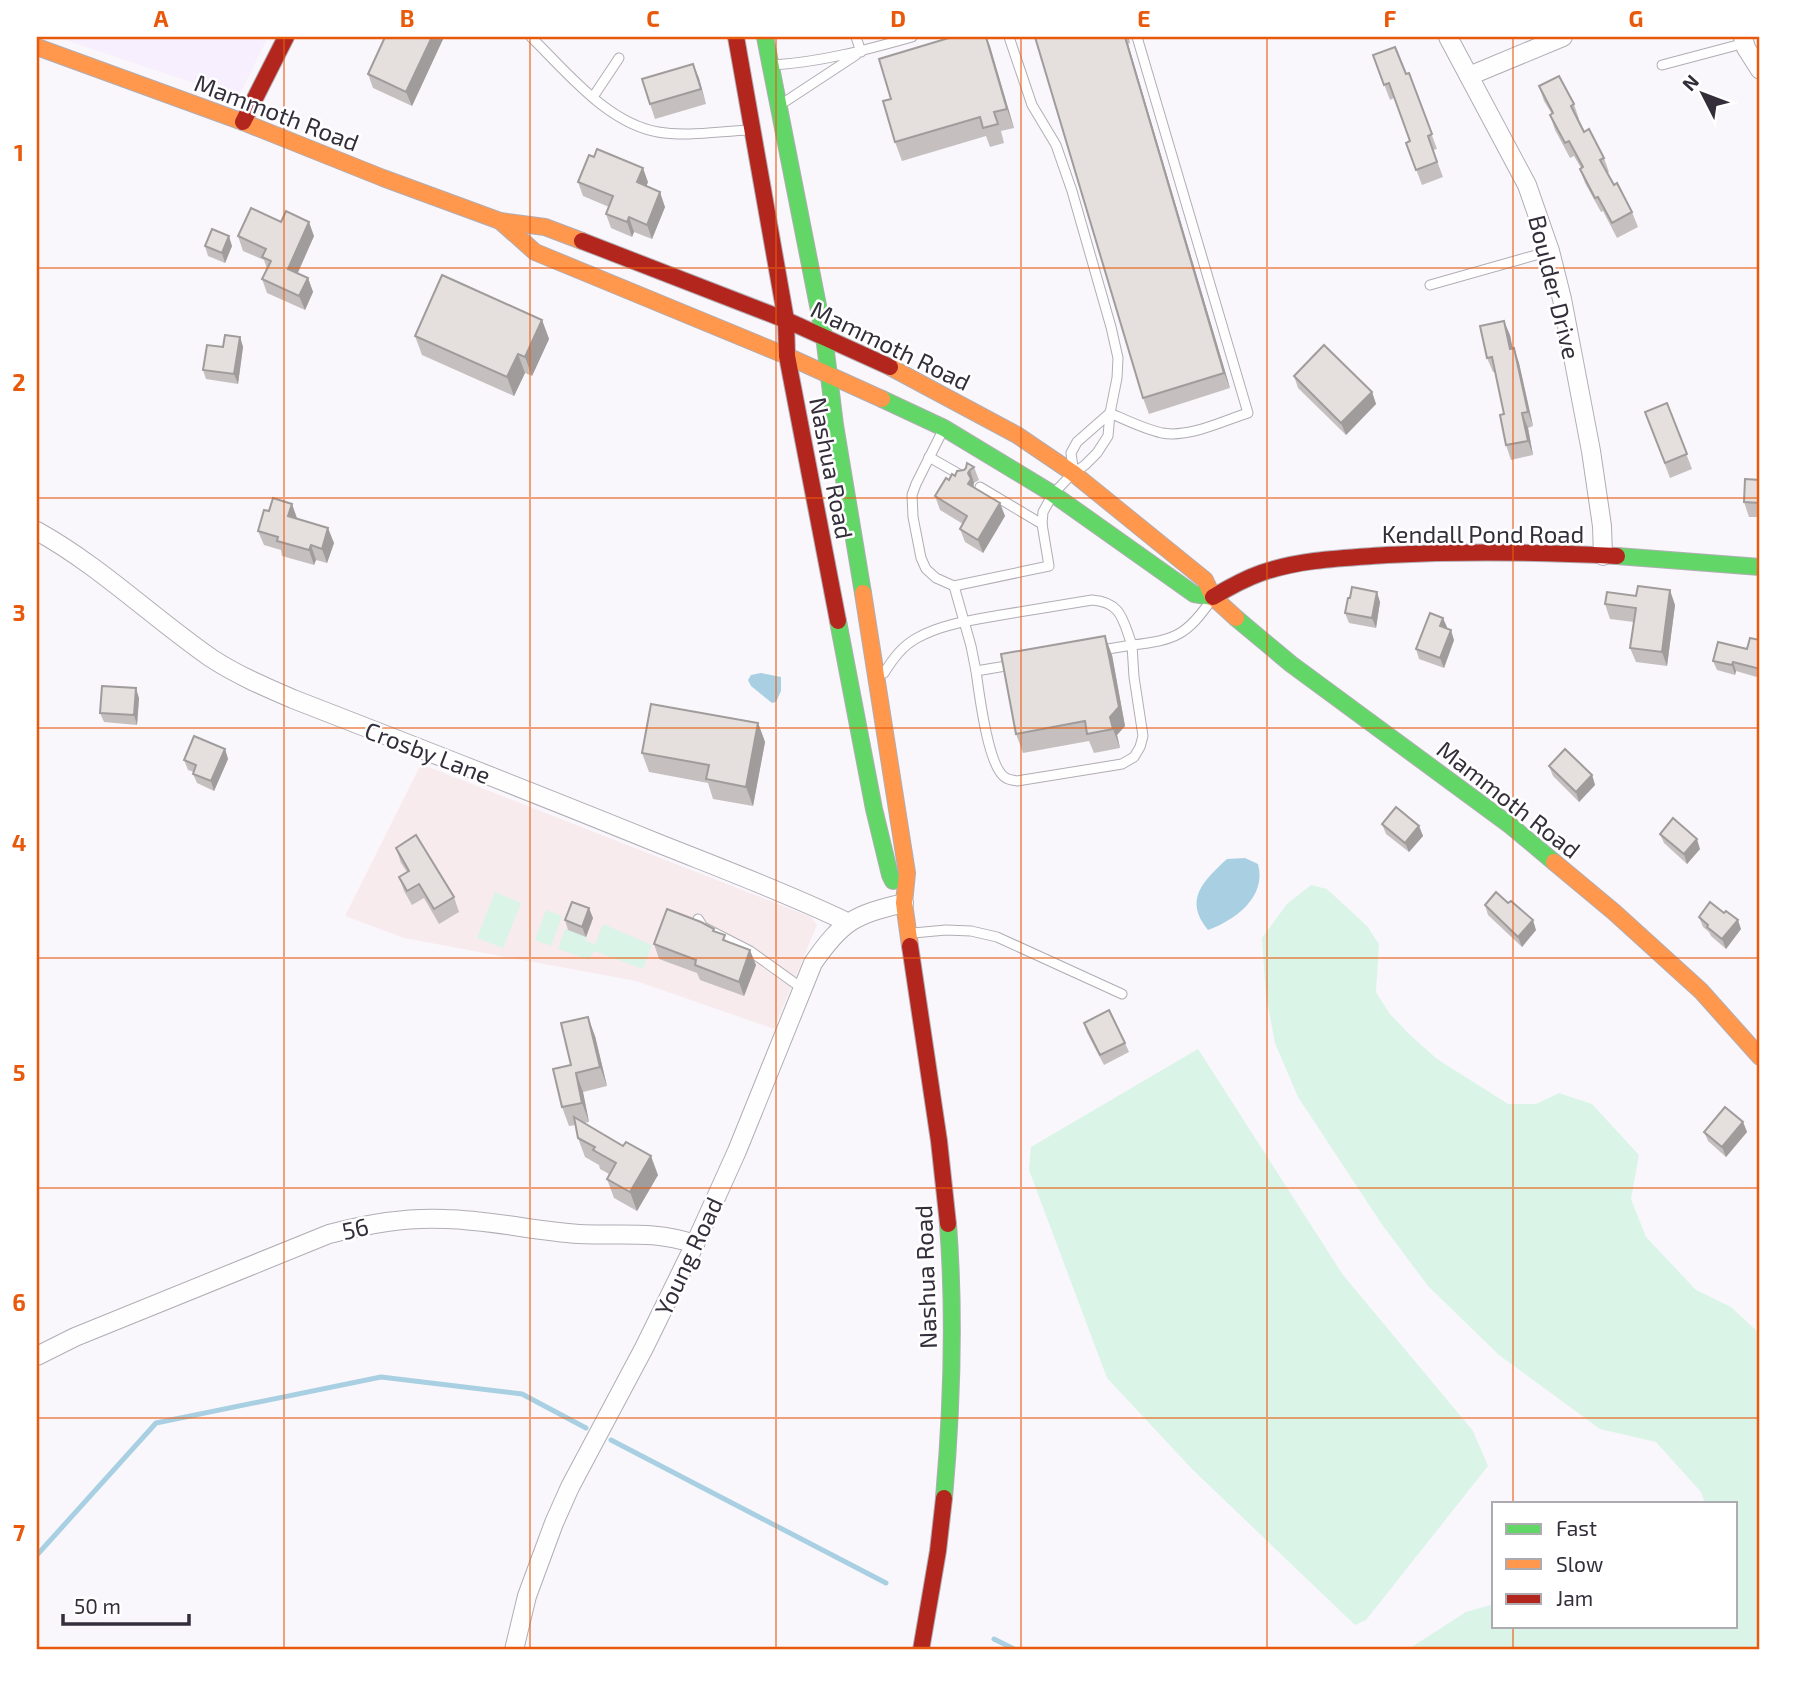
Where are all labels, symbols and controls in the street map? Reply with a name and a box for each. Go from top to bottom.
text: A [153,4,169,32]
text: B [400,4,414,32]
text: C [646,4,660,32]
text: D [890,4,906,32]
text: E [1137,4,1151,32]
text: F [1384,4,1397,32]
text: G [1629,4,1643,32]
north arrow [1668,60,1738,130]
street label: Mammoth Road [191,67,363,157]
text: N [1677,69,1703,95]
text: 1 [14,138,24,166]
street label: Boulder Drive [1523,212,1587,362]
street label: Mammoth Road [807,294,975,396]
text: 2 [12,368,26,396]
street label: Nashua Road [804,395,860,541]
street label: Kendall Pond Road [1382,519,1584,548]
text: 3 [12,598,26,626]
street label: Crosby Lane [361,715,495,789]
street label: Mammoth Road [1432,734,1586,864]
text: 4 [12,828,26,856]
text: 5 [13,1058,25,1086]
street label: Young Road [648,1192,728,1320]
street label: Nashua Road [908,1205,942,1349]
street label: 56 [339,1211,371,1245]
text: 6 [12,1288,26,1316]
legend [1492,1502,1738,1628]
text: Fast [1556,1515,1597,1540]
text: 7 [13,1518,25,1546]
text: Slow [1556,1551,1603,1576]
scale bar [63,1582,189,1626]
text: Jam [1556,1585,1593,1610]
text: 50 m [74,1593,121,1618]

